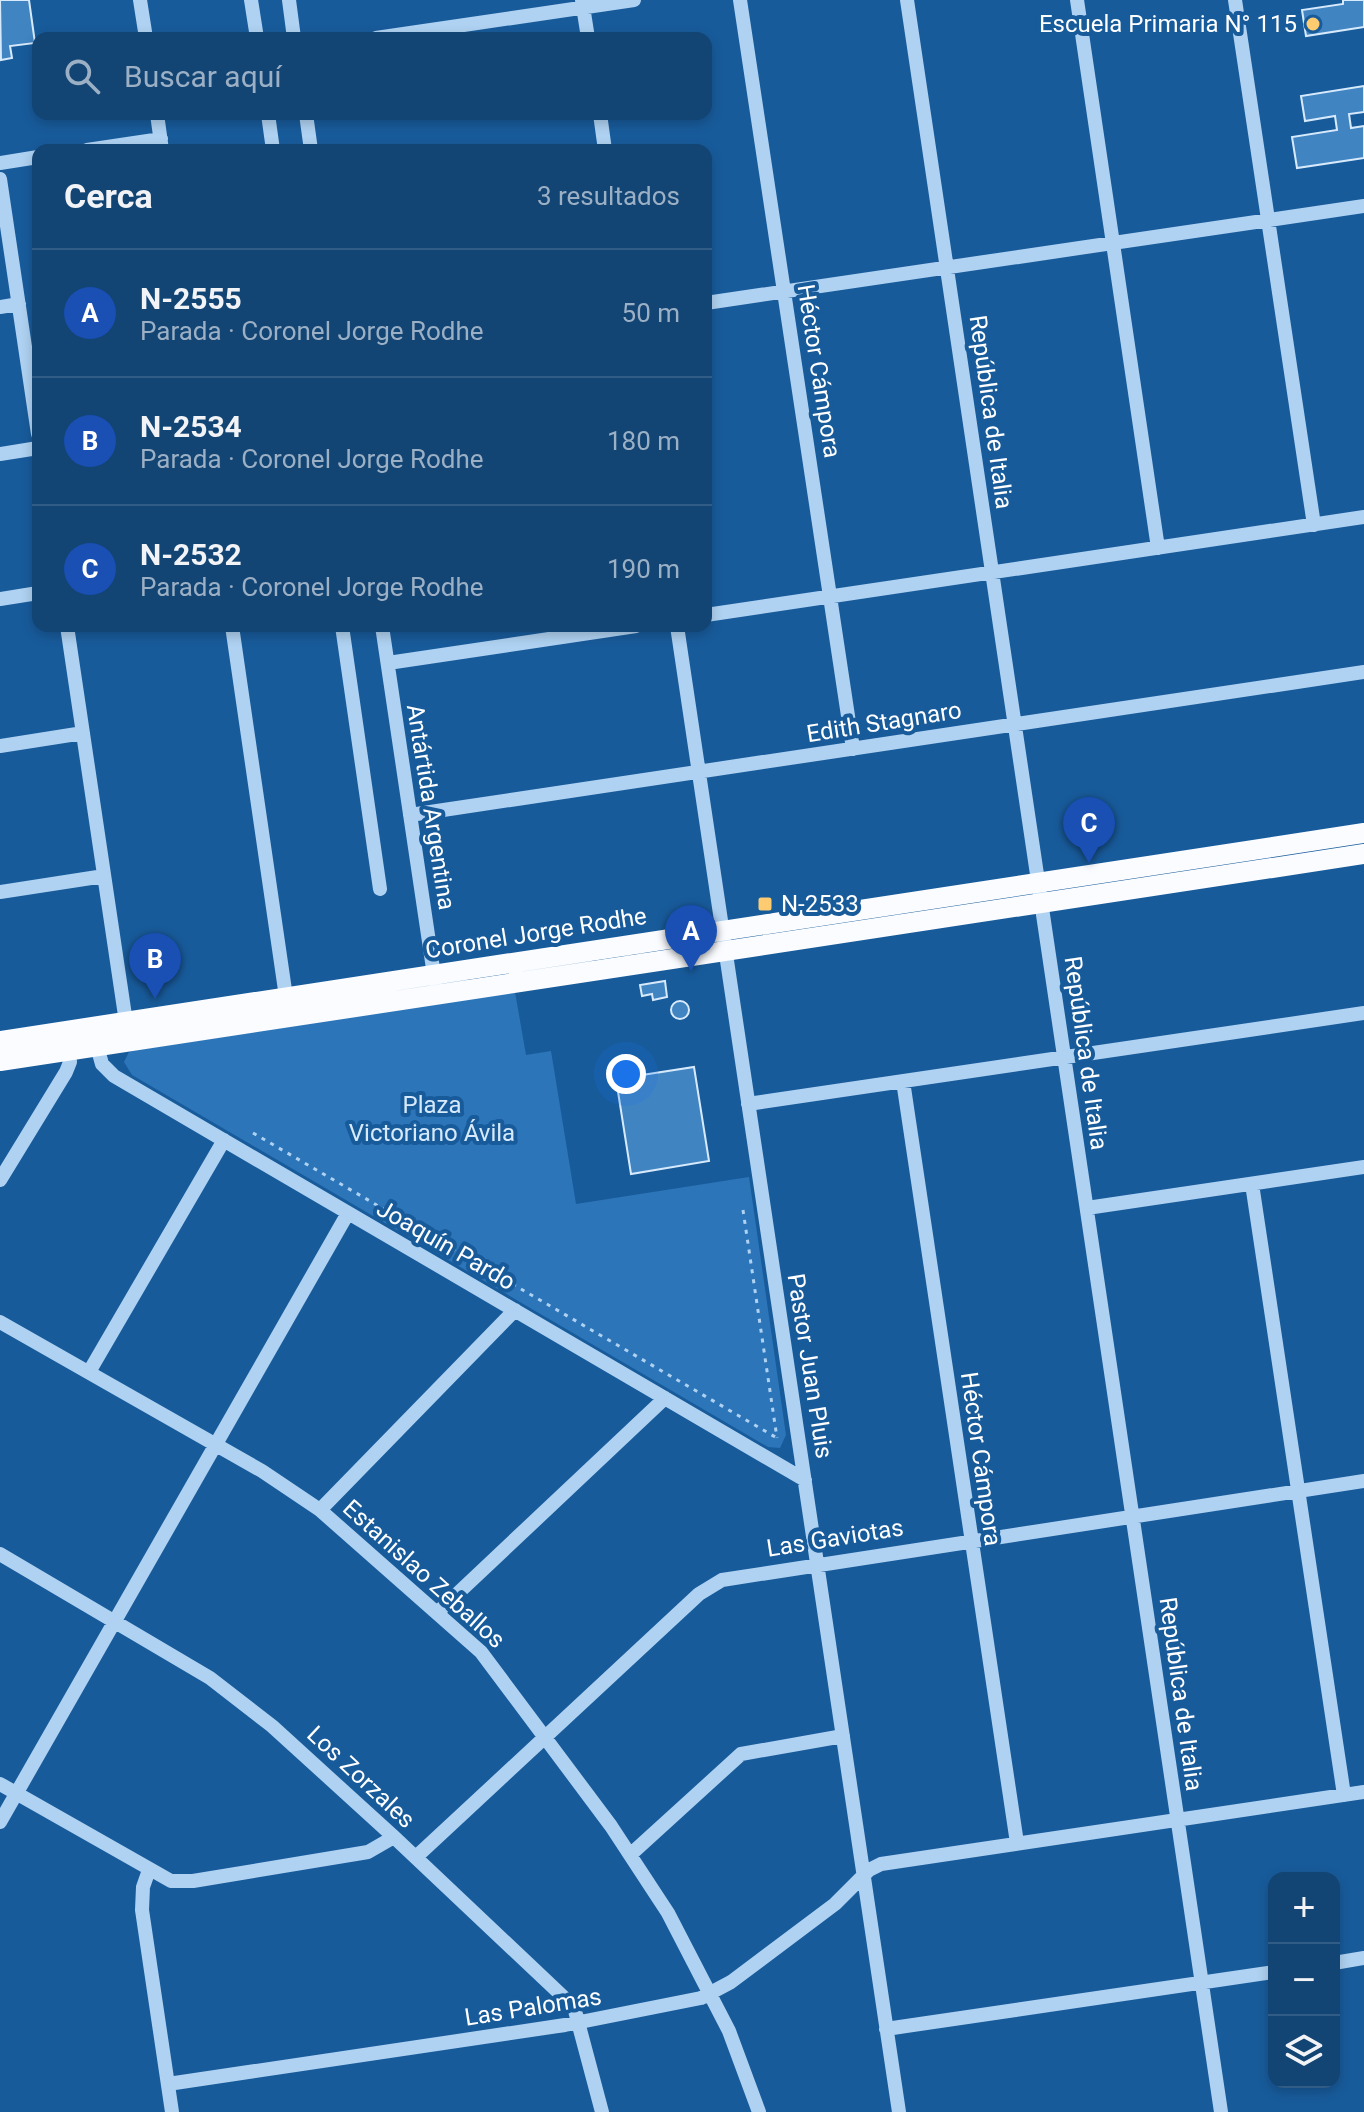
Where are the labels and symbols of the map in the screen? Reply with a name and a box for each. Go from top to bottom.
place label: Escuela Primaria N° 115 [1039,10,1297,38]
marker: Escuela Primaria N° 115 [1304,15,1322,33]
street label: Héctor Cámpora [791,282,847,460]
street label: República de Italia [964,313,1018,511]
street label: Edith Stagnaro [805,696,963,748]
street label: Antártida Argentina [401,702,461,912]
pin: C [1063,797,1115,863]
place label: N-2533 [781,890,859,918]
marker: N-2533 [756,895,774,913]
street label: Coronel Jorge Rodhe [423,902,649,964]
pin: A [665,905,717,971]
pin: B [129,933,181,999]
street label: República de Italia [1059,954,1113,1152]
your location [606,1054,646,1094]
park label: Plaza Victoriano Ávila [349,1091,515,1147]
street label: Joaquín Pardo [372,1194,520,1296]
street label: Pastor Juan Pluis [782,1271,838,1461]
street label: Héctor Cámpora [955,1370,1007,1548]
street label: Estanislao Zeballos [337,1494,511,1654]
street label: Las Gaviotas [765,1513,905,1563]
street label: República de Italia [1154,1595,1208,1793]
street label: Los Zorzales [301,1720,421,1834]
street label: Las Palomas [462,1982,604,2032]

